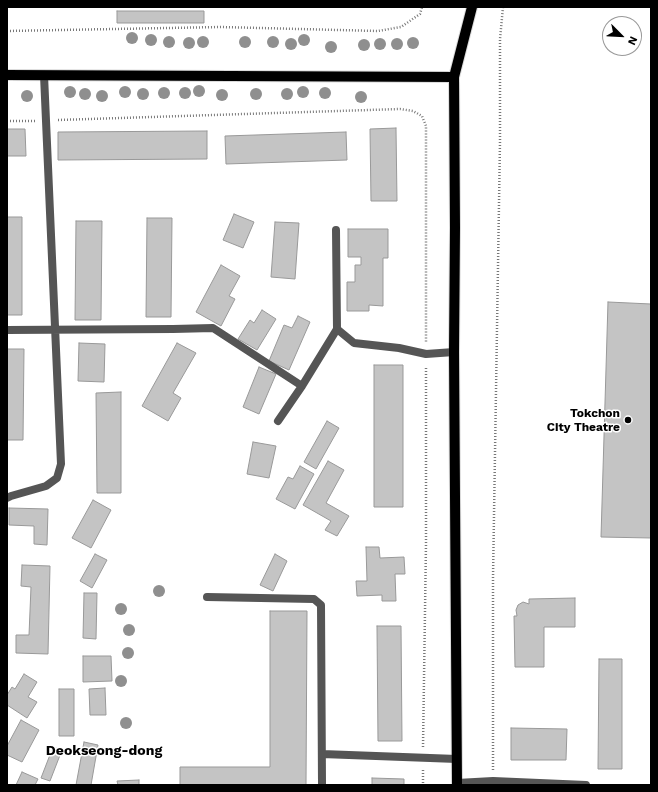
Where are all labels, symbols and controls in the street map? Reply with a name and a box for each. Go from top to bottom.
north arrow [602,16,642,56]
text: N [625,34,640,47]
place label: Tokchon City Theatre [547,406,620,434]
marker: Tokchon City Theatre [623,415,633,425]
district label: Deokseong-dong [46,743,162,759]

